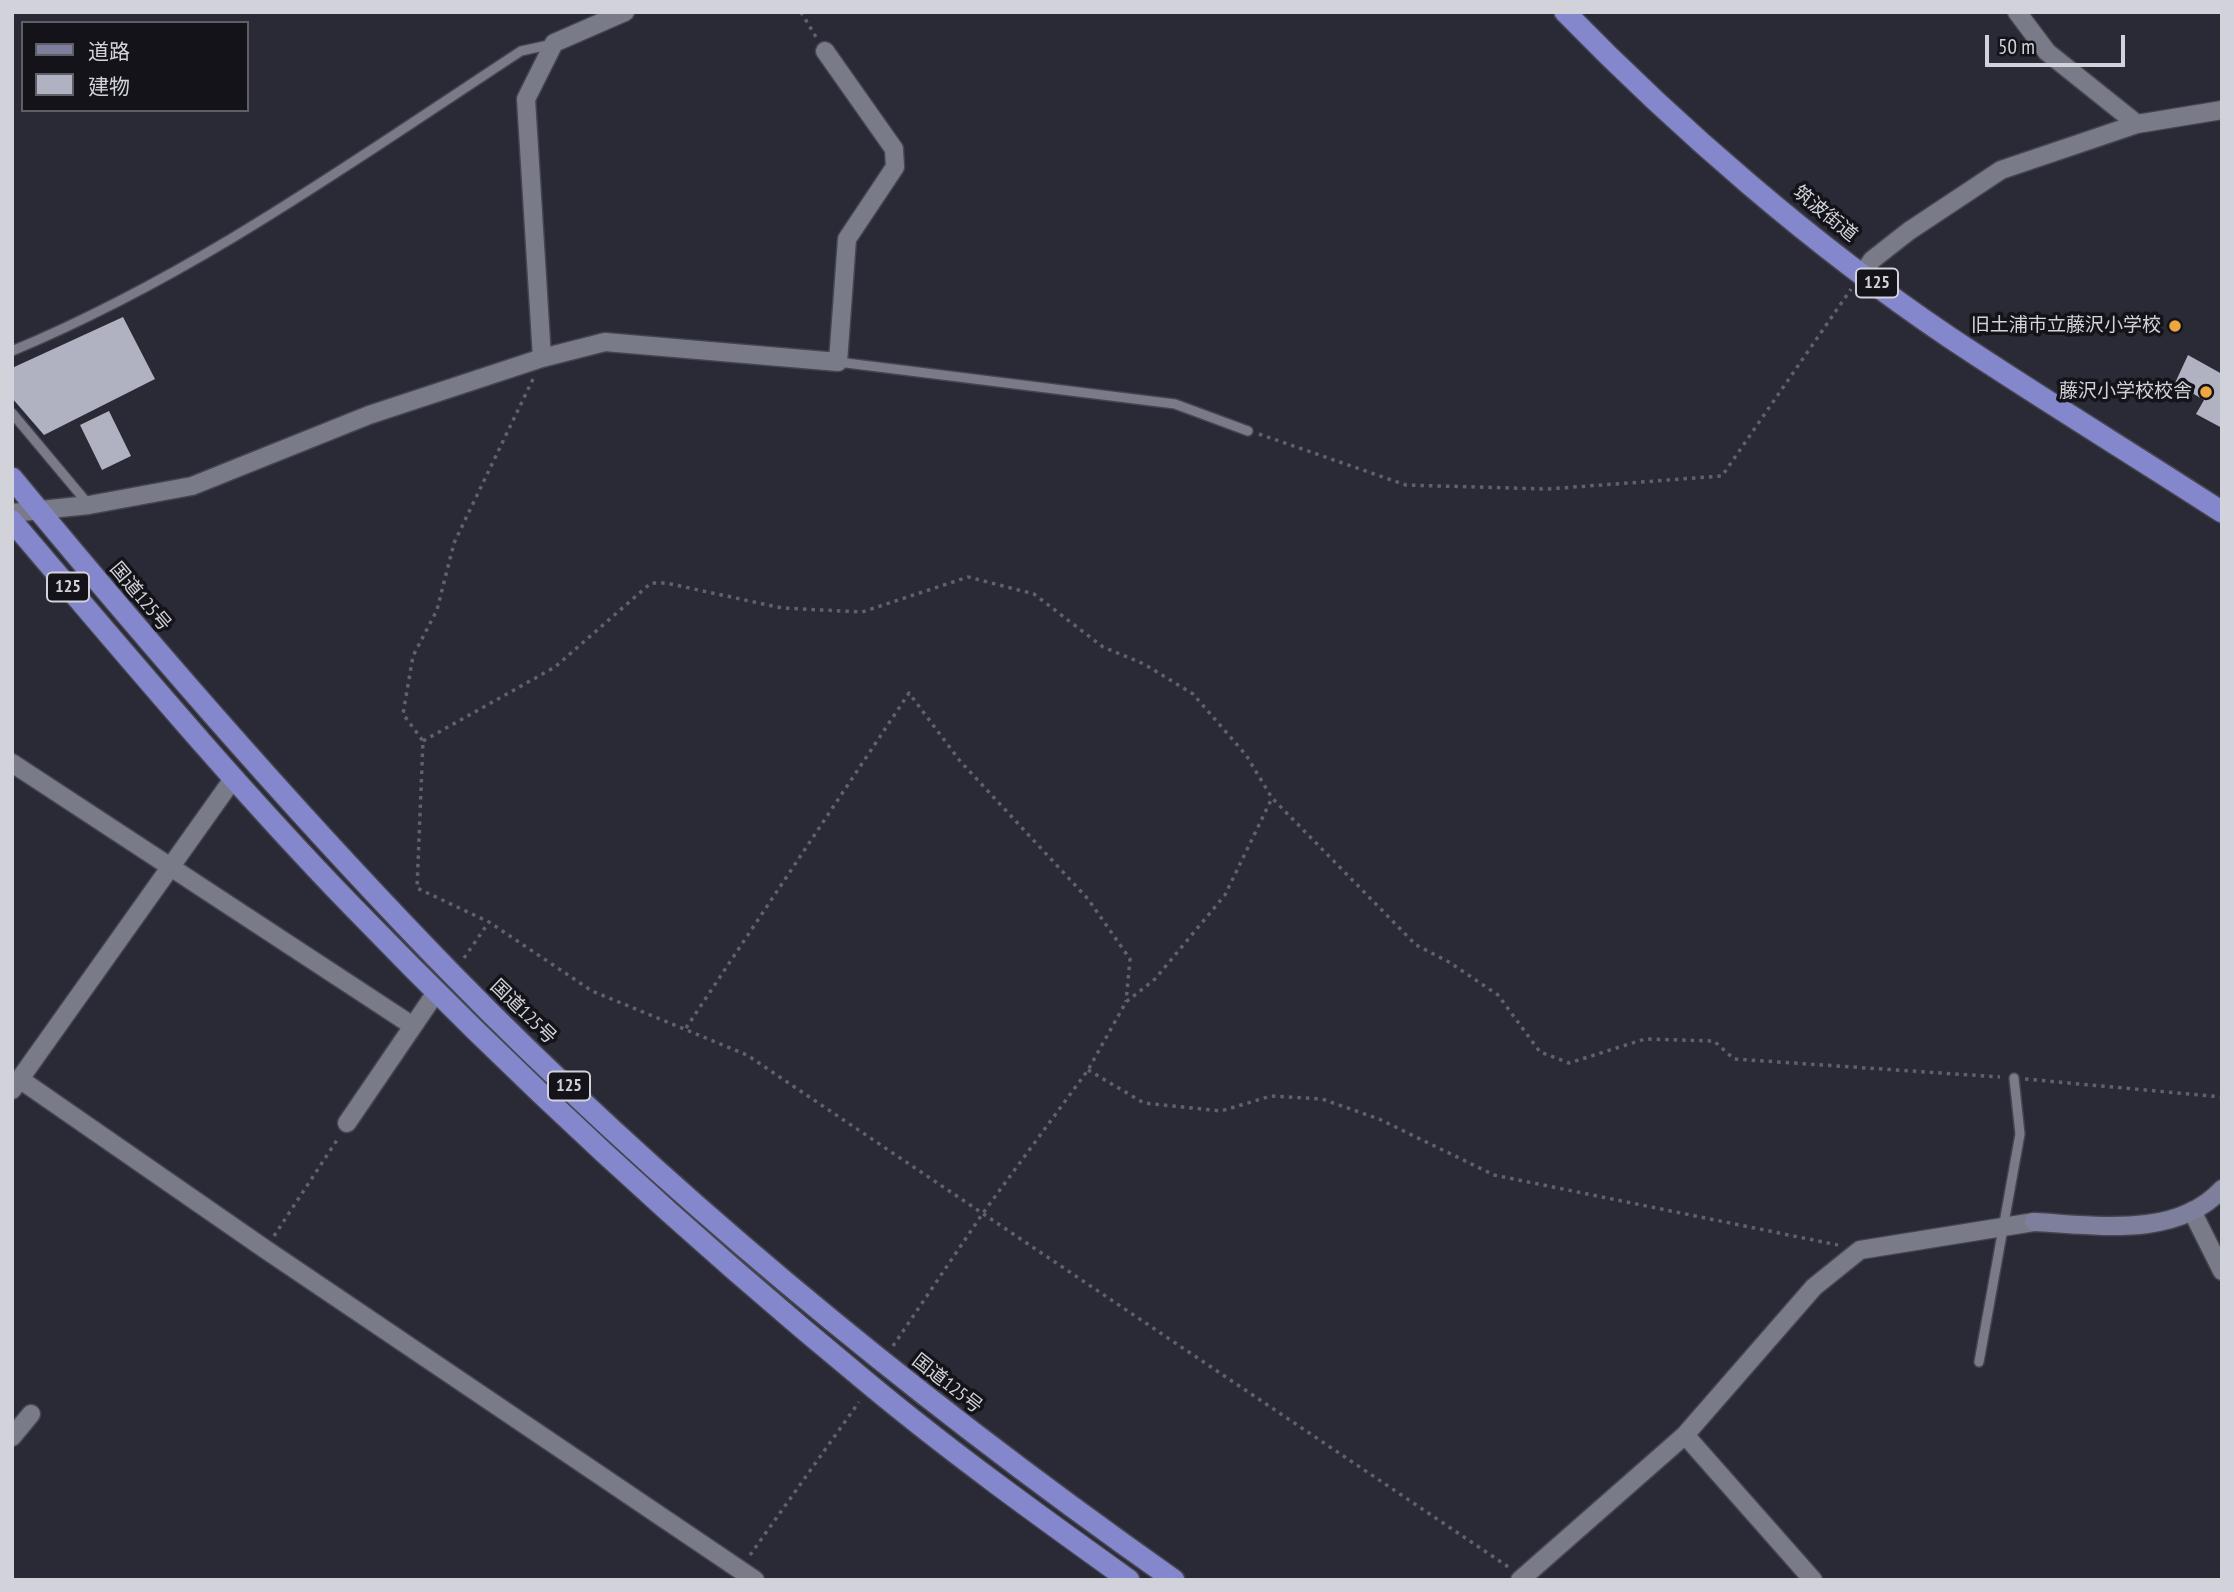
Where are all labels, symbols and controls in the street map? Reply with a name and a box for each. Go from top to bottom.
legend [21,21,248,112]
scale bar [1989,21,2129,65]
text: 50 m [1998,33,2035,60]
text: 道路 [88,38,130,65]
text: 建物 [88,73,130,100]
street label: 筑波街道 [1788,181,1862,247]
road number: 125 [1856,268,1898,298]
place label: 旧土浦市立藤沢小学校 [1971,315,2161,337]
marker: 旧土浦市立藤沢小学校 [2167,318,2183,334]
place label: 藤沢小学校校舎 [2059,381,2192,403]
marker: 藤沢小学校校舎 [2198,384,2214,400]
street label: 国道125号 [105,558,175,636]
road number: 125 [47,572,89,602]
street label: 国道125号 [485,975,561,1049]
road number: 125 [548,1072,590,1100]
street label: 国道125号 [907,1350,987,1418]

